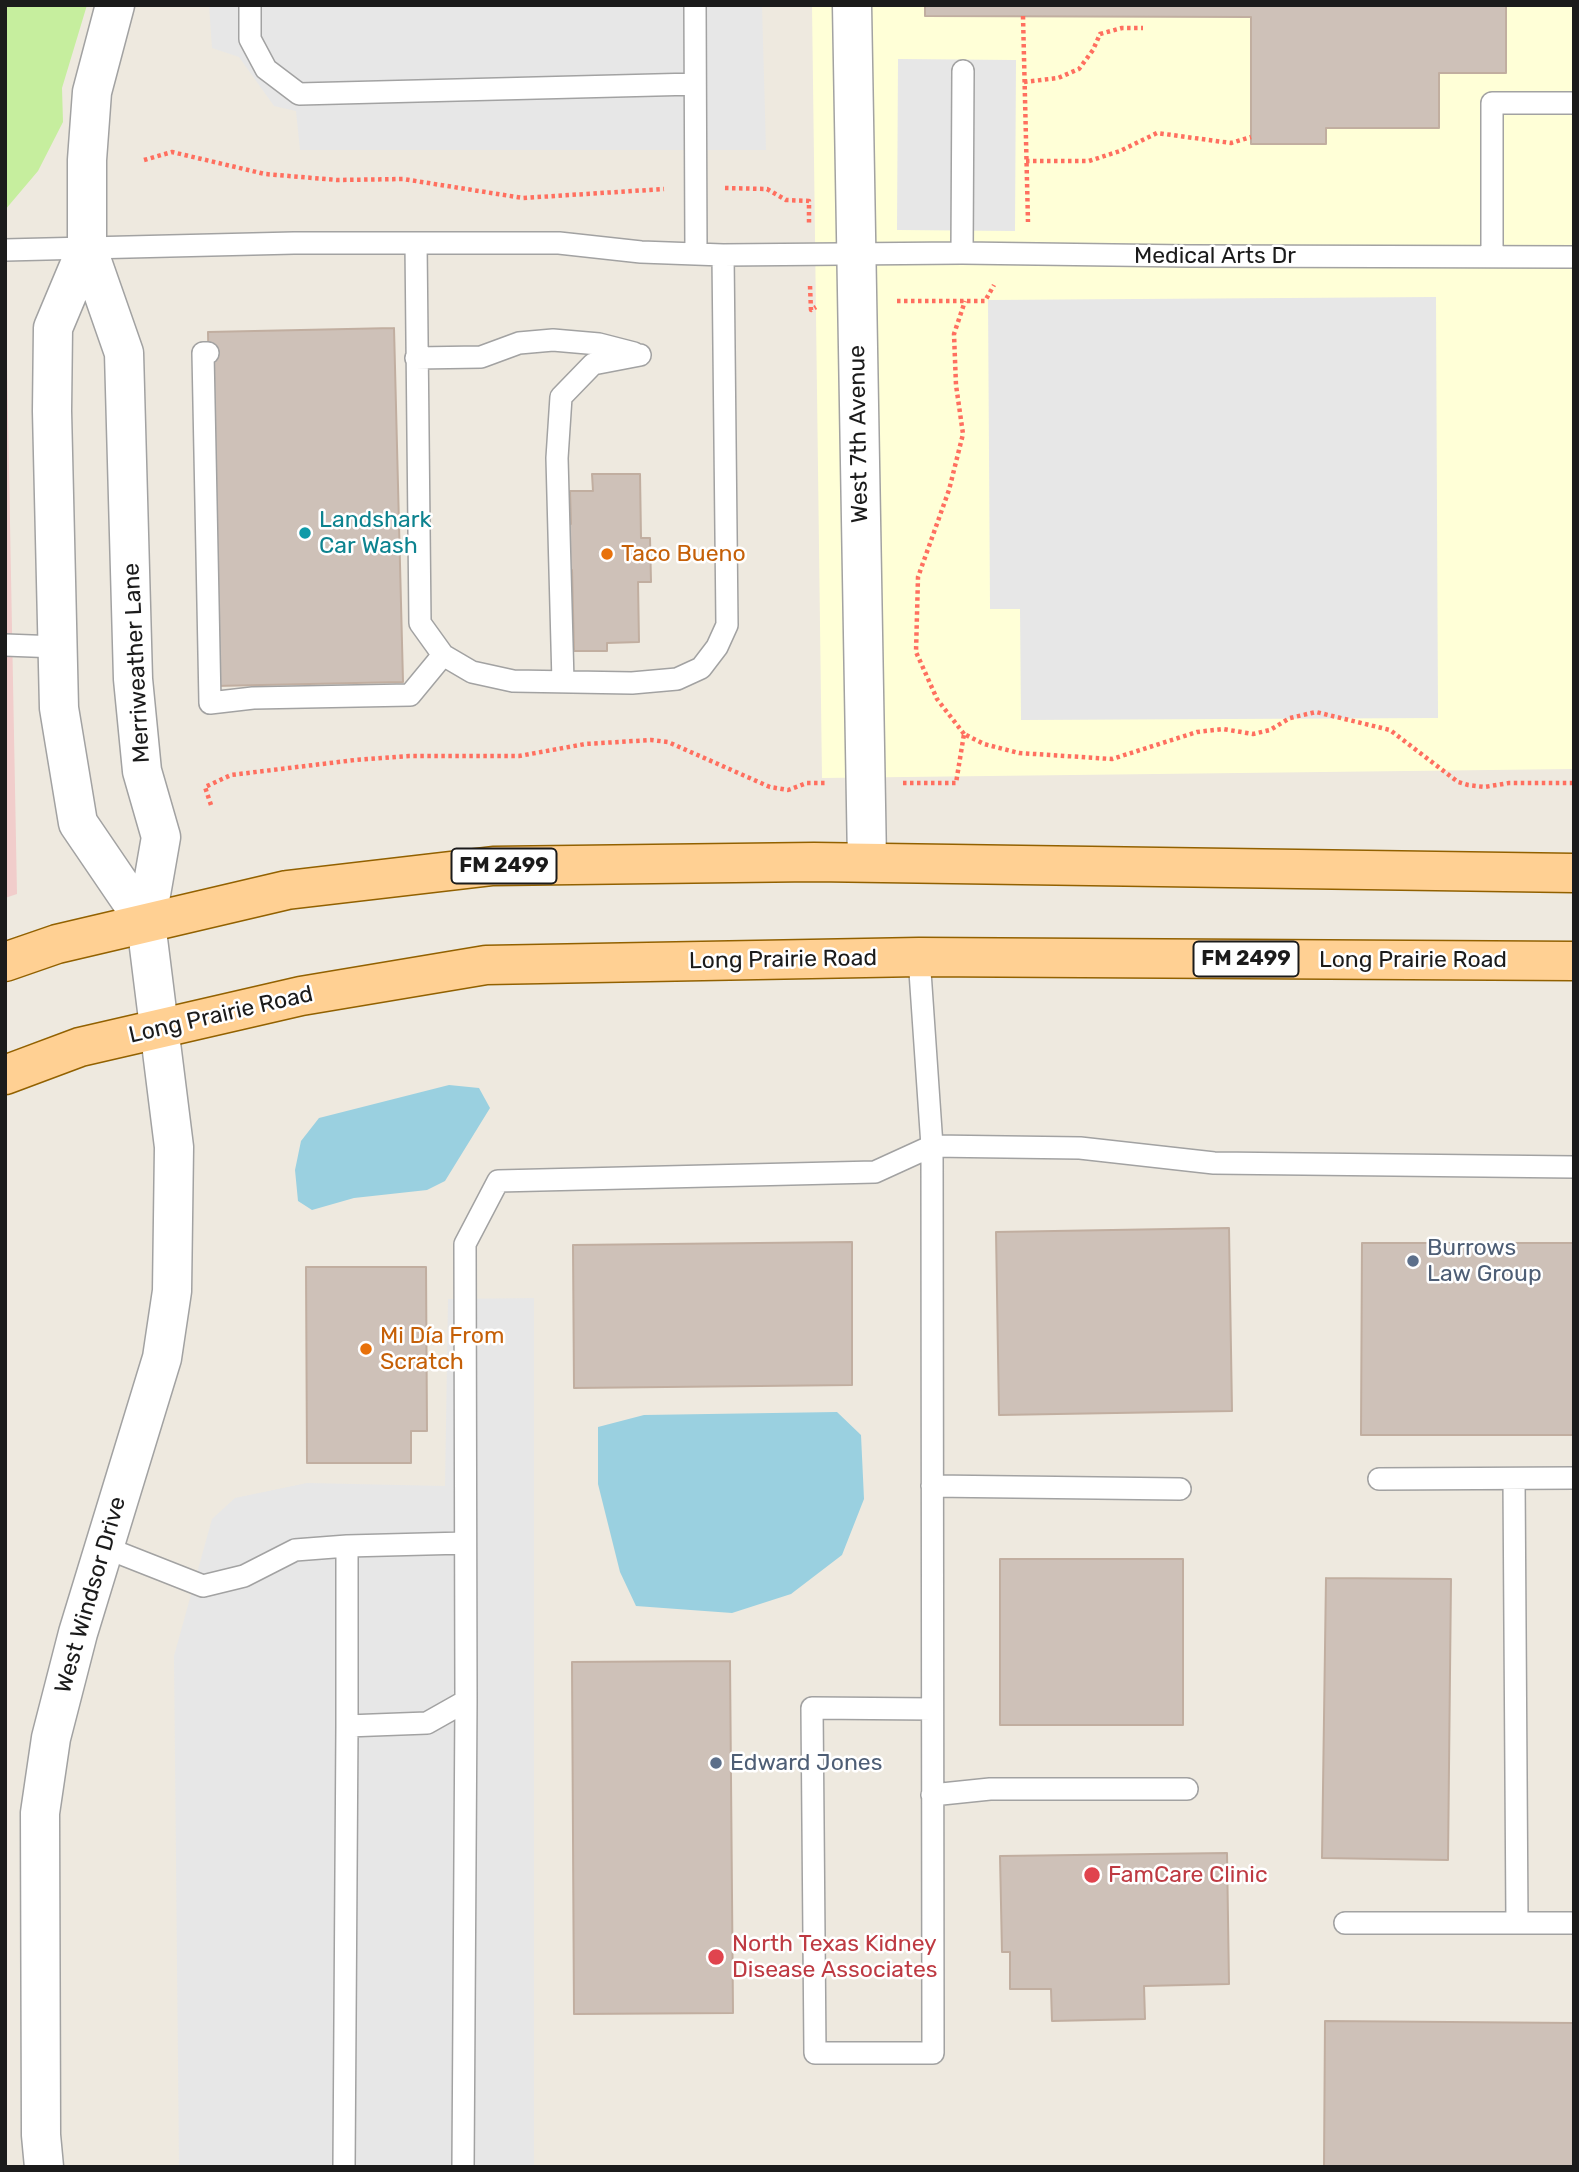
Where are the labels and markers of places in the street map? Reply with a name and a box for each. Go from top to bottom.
place label: Landshark Car Wash [319,506,431,560]
marker: Landshark Car Wash [297,525,313,541]
place label: Taco Bueno [621,540,746,568]
marker: Taco Bueno [599,546,615,562]
place label: Burrows Law Group [1427,1234,1542,1288]
marker: Burrows Law Group [1405,1253,1421,1269]
place label: Mi Día From Scratch [380,1322,504,1376]
marker: Mi Día From Scratch [358,1341,374,1357]
place label: Edward Jones [730,1749,882,1777]
marker: Edward Jones [708,1755,724,1771]
place label: FamCare Clinic [1108,1861,1268,1889]
marker: FamCare Clinic [1082,1865,1102,1885]
place label: North Texas Kidney Disease Associates [732,1930,937,1984]
marker: North Texas Kidney Disease Associates [706,1947,726,1967]

